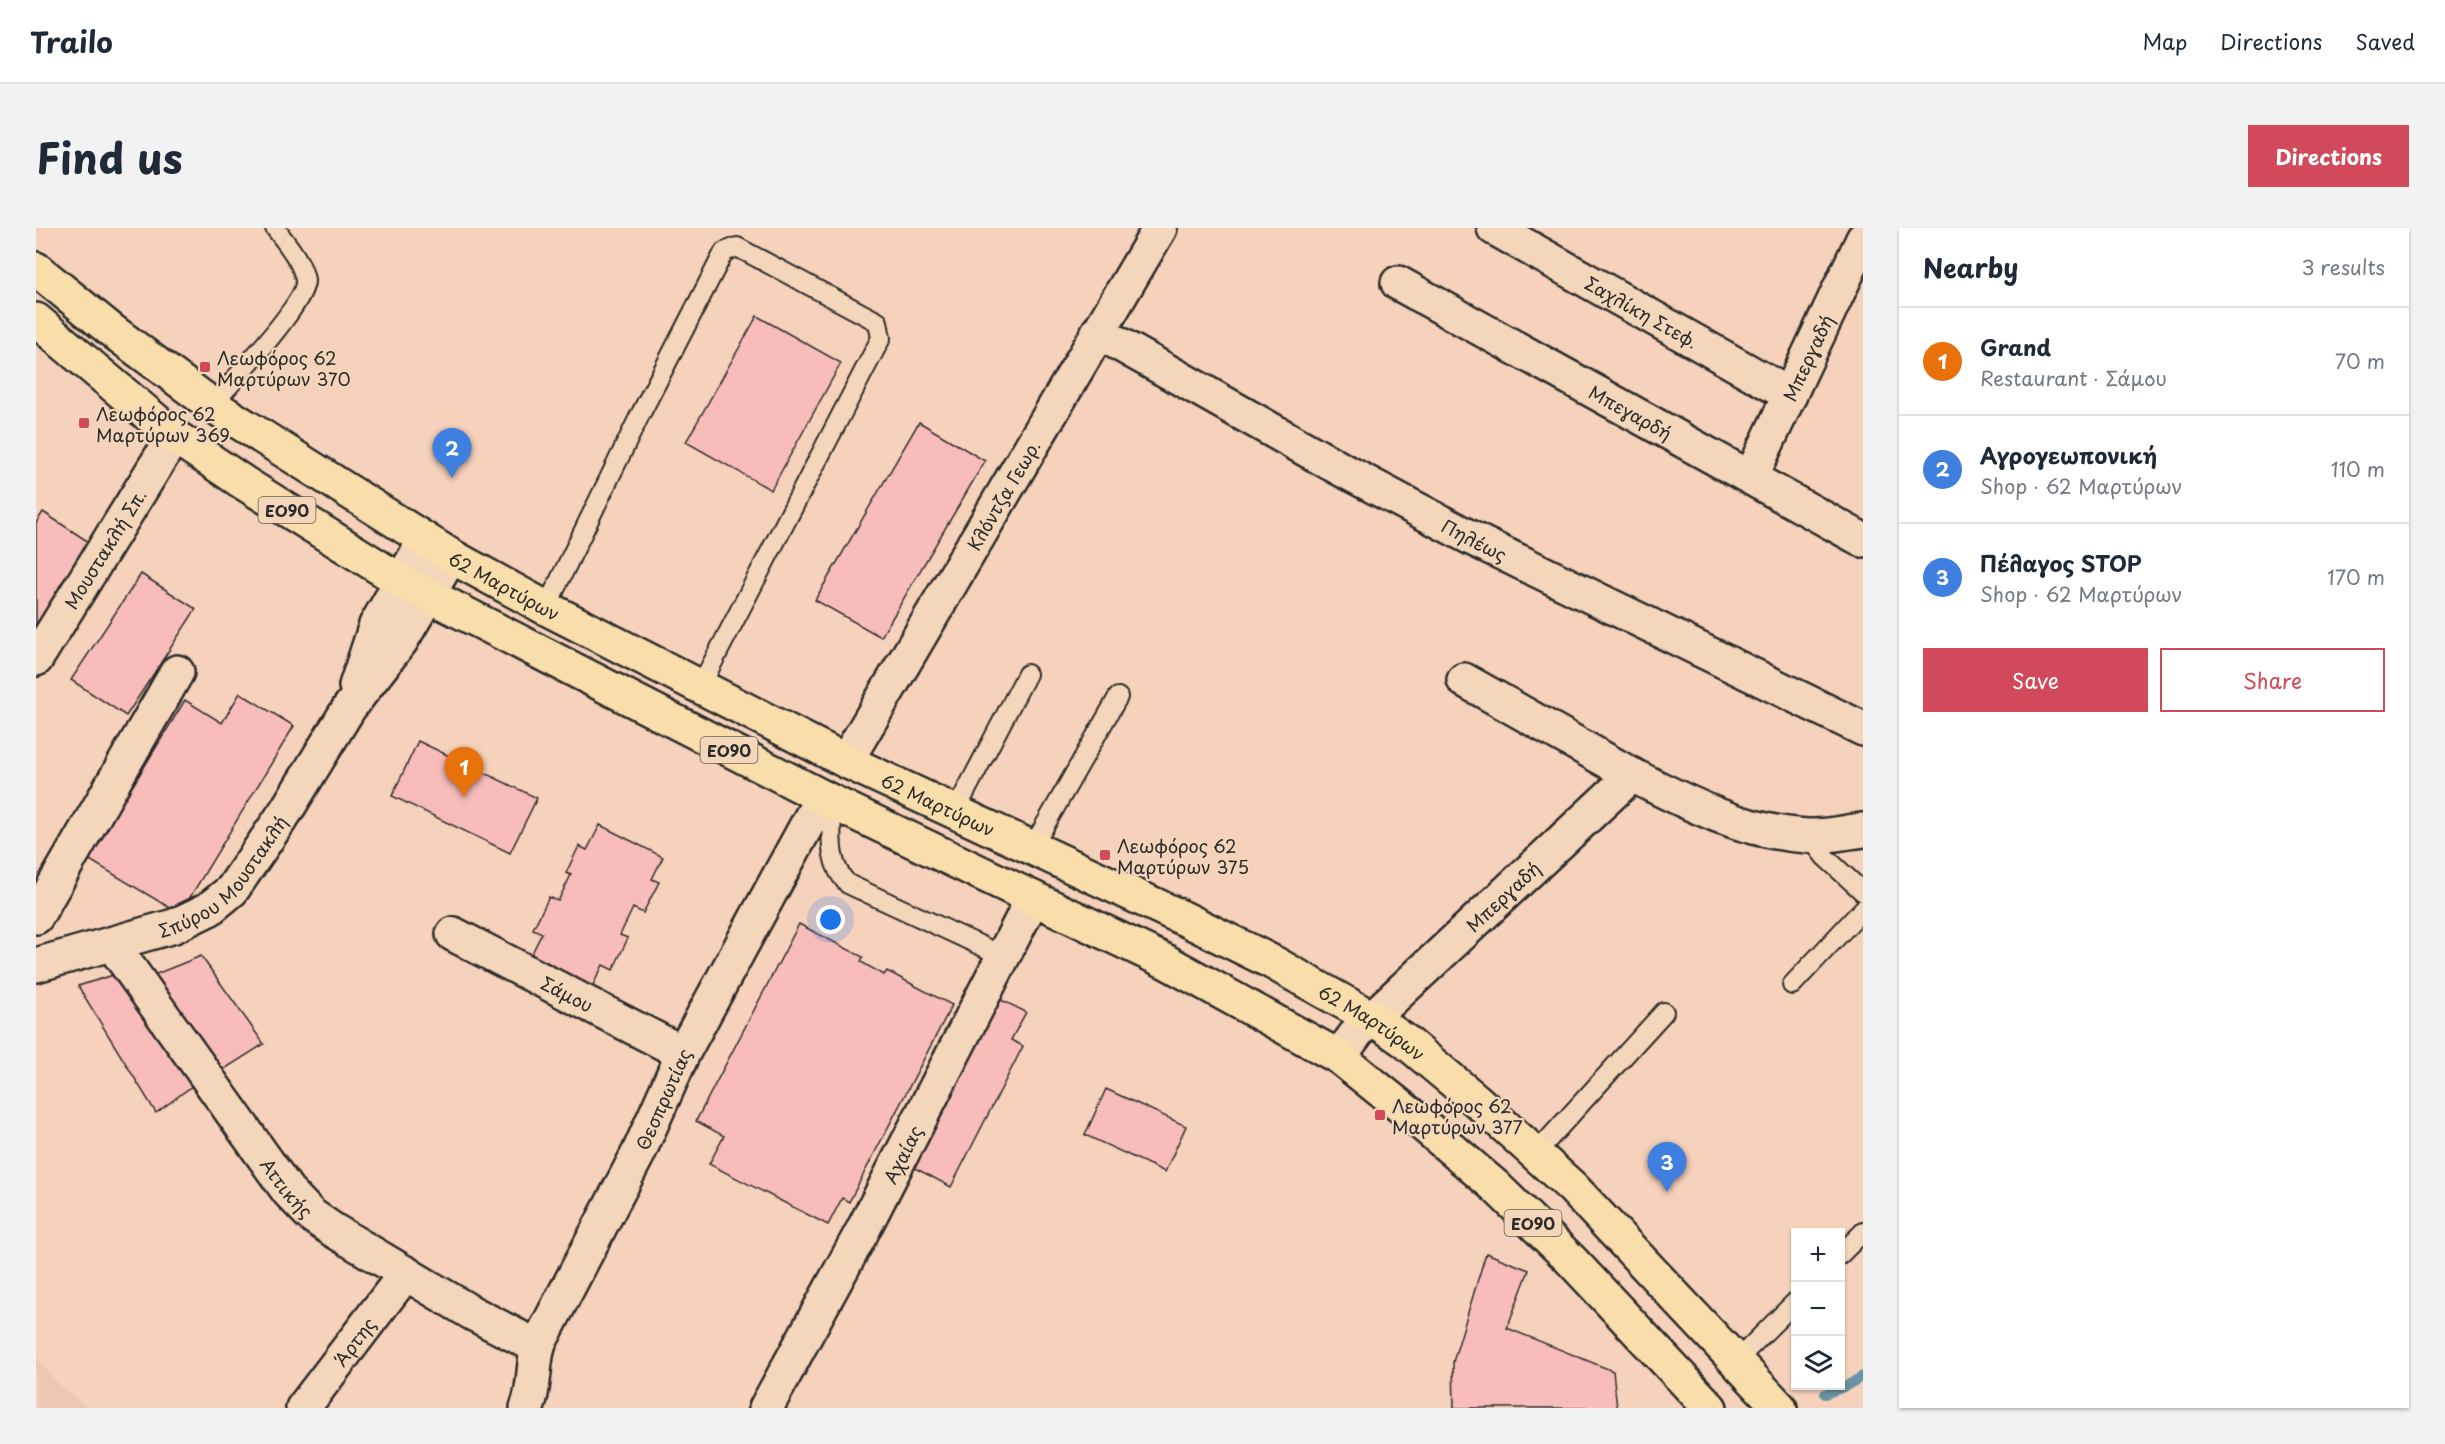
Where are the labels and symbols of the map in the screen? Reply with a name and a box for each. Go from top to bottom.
street label: Σαχλίκη Στεφ. [1581,269,1704,354]
street label: Μπεργαδή [1775,310,1839,405]
place label: Λεωφόρος 62 Μαρτύρων 370 [217,344,351,392]
marker: Λεωφόρος 62 Μαρτύρων 370 [198,360,212,374]
street label: Μπεγαρδή [1584,378,1677,446]
place label: Λεωφόρος 62 Μαρτύρων 369 [96,400,230,448]
marker: Λεωφόρος 62 Μαρτύρων 369 [77,416,91,430]
pin: 2 [432,428,472,478]
street label: Κλόντζα Γεωρ. [960,434,1046,555]
street label: Μουστακλή Σπ. [57,483,152,614]
road number: ΕΟ90 [258,497,316,523]
street label: Πηλέως [1437,511,1512,567]
street label: 62 Μαρτύρων [444,544,565,626]
road number: ΕΟ90 [700,737,758,763]
pin: 1 [444,748,484,797]
street label: 62 Μαρτύρων [877,766,1000,842]
street label: Σπύρου Μουστακλή [155,810,293,943]
place label: Λεωφόρος 62 Μαρτύρων 375 [1117,832,1249,880]
marker: Λεωφόρος 62 Μαρτύρων 375 [1098,848,1112,862]
street label: Μπεργαδή [1459,854,1546,938]
your location [816,905,845,934]
street label: Σάμου [537,969,598,1018]
street label: 62 Μαρτύρων [1313,977,1432,1066]
street label: Θεσπρωτίας [628,1044,697,1154]
place label: Λεωφόρος 62 Μαρτύρων 377 [1392,1092,1523,1140]
marker: Λεωφόρος 62 Μαρτύρων 377 [1373,1108,1387,1122]
street label: Αχαίας [876,1120,928,1188]
pin: 3 [1648,1142,1686,1192]
street label: Αττικής [255,1152,320,1223]
road number: ΕΟ90 [1504,1210,1562,1236]
street label: Άρτης [327,1311,381,1371]

